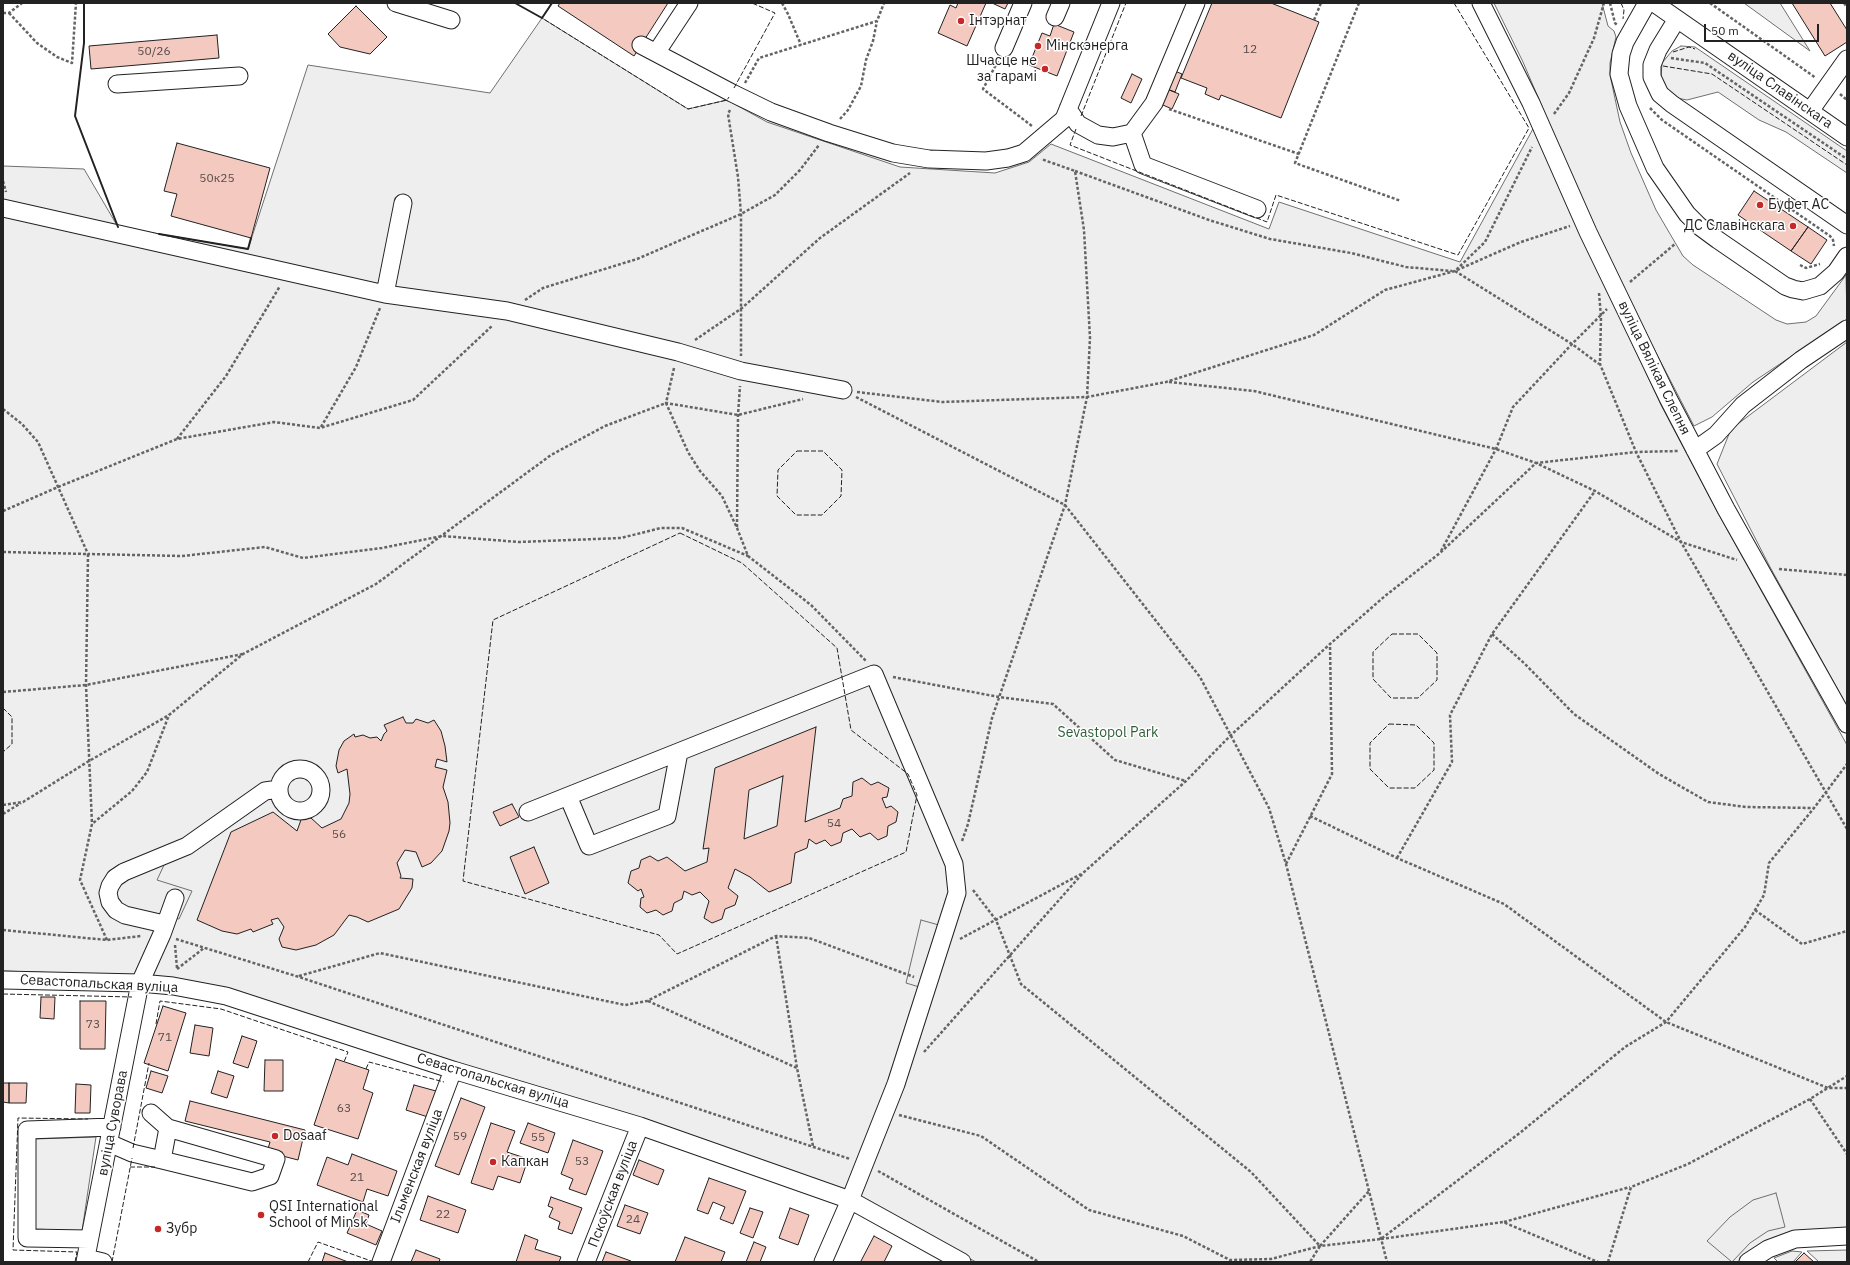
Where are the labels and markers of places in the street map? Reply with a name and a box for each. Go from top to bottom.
place label: Інтэрнат [969,13,1027,29]
marker: Інтэрнат [956,16,966,26]
place label: Мінскэнерга [1046,38,1128,54]
marker: Мінскэнерга [1033,41,1043,51]
place label: Шчасце не за гарамі [966,53,1037,86]
marker: Шчасце не за гарамі [1040,64,1050,74]
place label: Буфет АС [1768,197,1829,213]
marker: Буфет АС [1755,200,1765,210]
place label: ДС Славінскага [1684,218,1785,234]
marker: ДС Славінскага [1788,221,1798,231]
place label: Dosaaf [283,1128,327,1144]
marker: Dosaaf [270,1131,280,1141]
place label: Капкан [501,1154,549,1170]
marker: Капкан [488,1157,498,1167]
place label: QSI International School of Minsk [269,1199,378,1232]
marker: QSI International School of Minsk [256,1210,266,1220]
place label: Зубр [166,1221,197,1237]
marker: Зубр [153,1224,163,1234]

